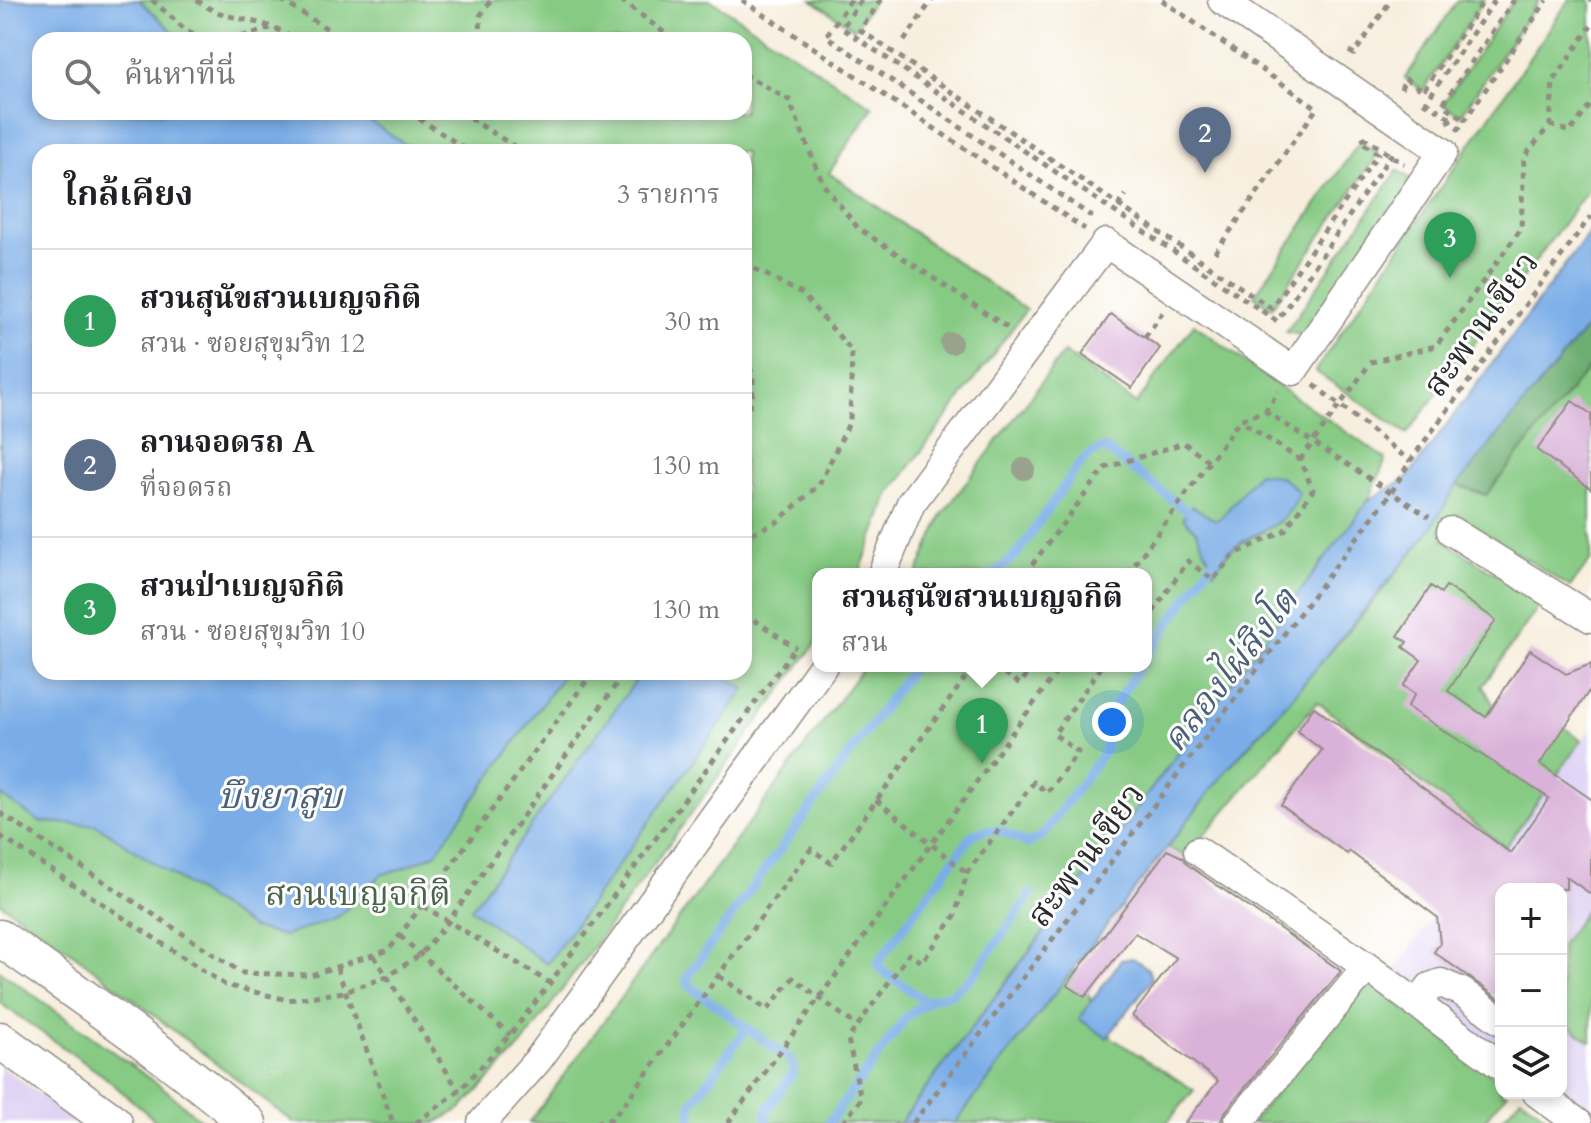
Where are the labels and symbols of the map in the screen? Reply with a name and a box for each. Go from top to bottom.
pin: 2 [1179,107,1231,173]
pin: 3 [1424,212,1476,278]
street label: สะพานเขียว [1413,242,1549,406]
water label: คลองไผ่สิงโต [1150,576,1310,762]
pin: 1 [956,698,1008,764]
your location [1092,702,1132,742]
water label: บึงยาสูบ [218,772,345,821]
street label: สะพานเขียว [1017,773,1155,937]
park label: สวนเบญจกิติ [265,871,451,917]

